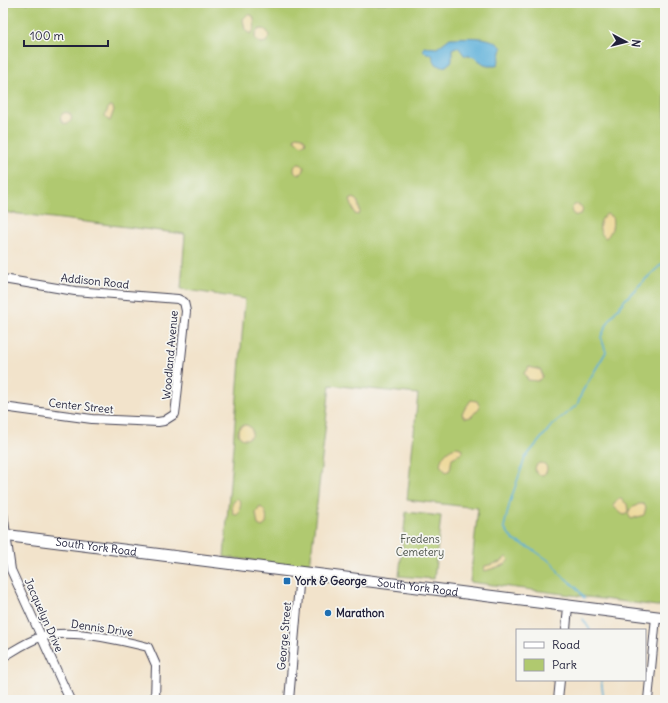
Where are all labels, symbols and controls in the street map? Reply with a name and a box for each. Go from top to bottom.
scale bar [24,22,108,48]
north arrow [606,22,646,62]
text: 100 m [30,28,64,43]
text: N [629,39,643,48]
street label: Addison Road [60,270,130,292]
street label: Woodland Avenue [159,310,181,400]
street label: Center Street [48,396,114,416]
park label: Fredens Cemetery [396,532,444,559]
street label: South York Road [55,535,138,559]
place label: York & George [294,574,367,589]
street label: South York Road [376,575,460,599]
street label: Jacquelyn Drive [21,576,67,654]
marker: York & George [282,576,292,586]
street label: George Street [274,601,294,671]
place label: Marathon [336,606,385,620]
marker: Marathon [323,608,333,618]
street label: Dennis Drive [70,617,134,639]
legend [516,629,646,681]
text: Road [552,637,580,652]
text: Park [552,657,577,672]

